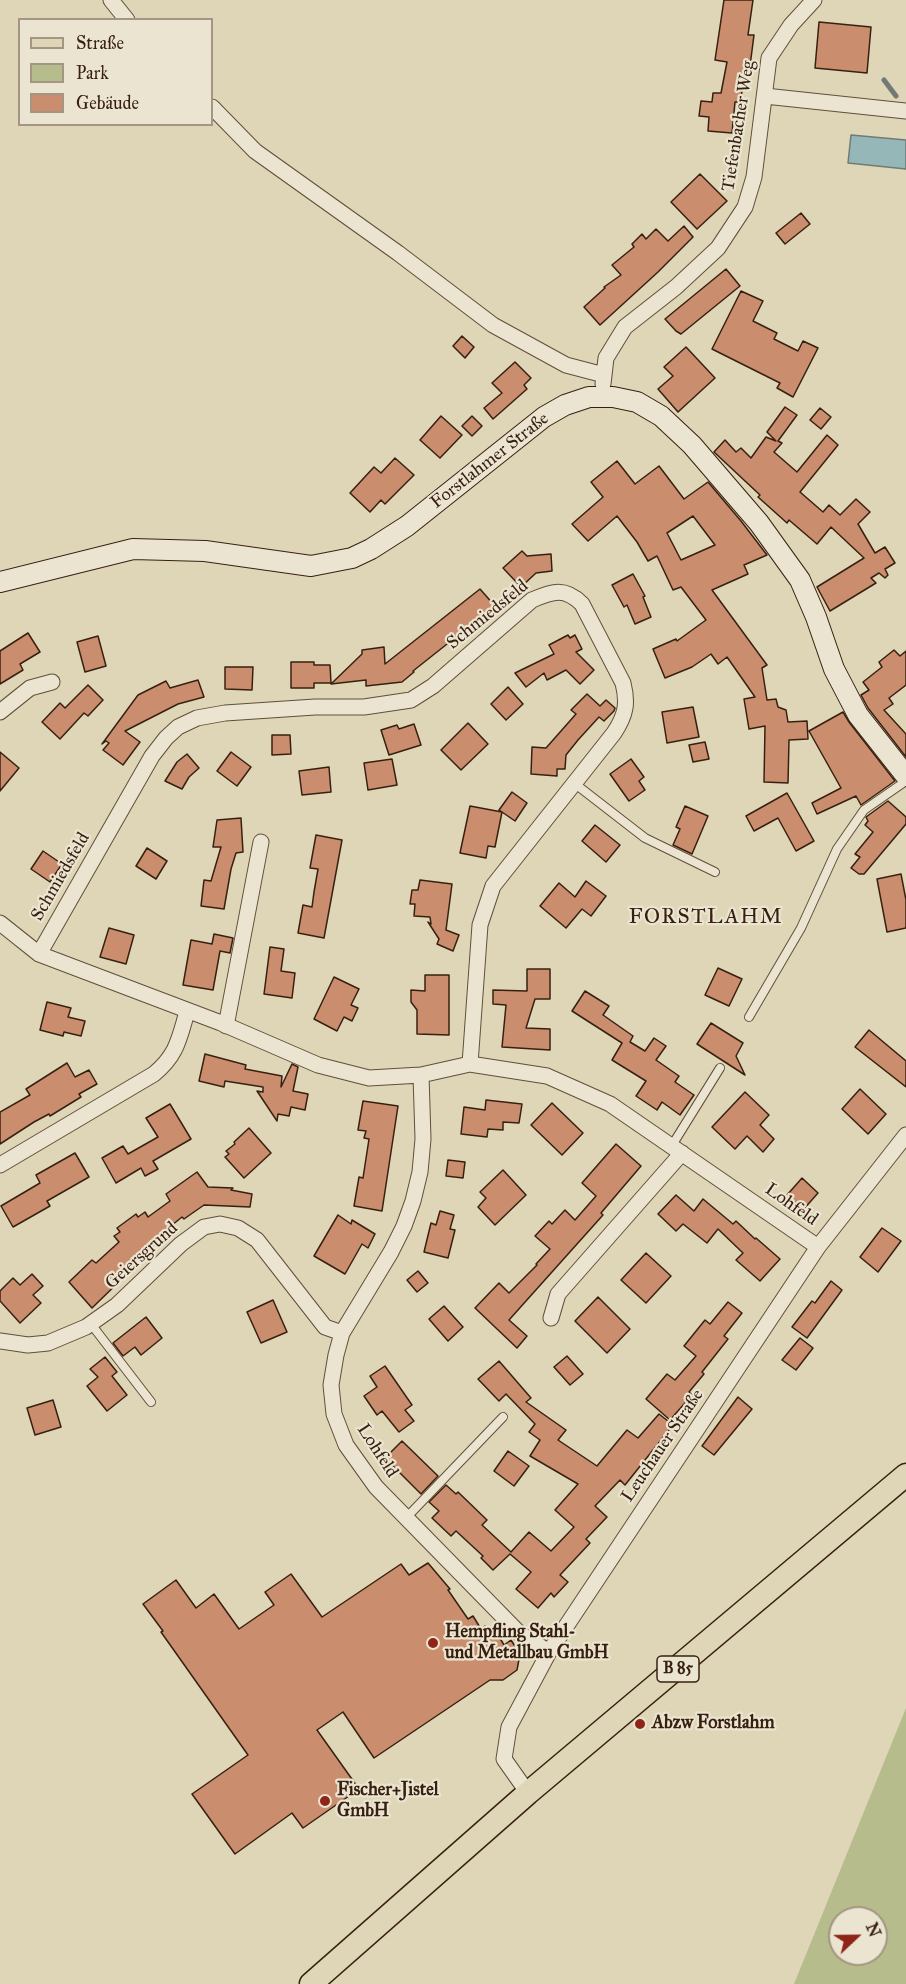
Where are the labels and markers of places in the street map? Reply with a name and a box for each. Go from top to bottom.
place label: Hempfling Stahl- und Metallbau GmbH [445,1622,609,1664]
marker: Hempfling Stahl- und Metallbau GmbH [426,1636,440,1650]
place label: Abzw Forstlahm [652,1713,775,1735]
marker: Abzw Forstlahm [633,1717,647,1731]
place label: Fischer+Jistel GmbH [337,1780,439,1822]
marker: Fischer+Jistel GmbH [318,1794,332,1808]

